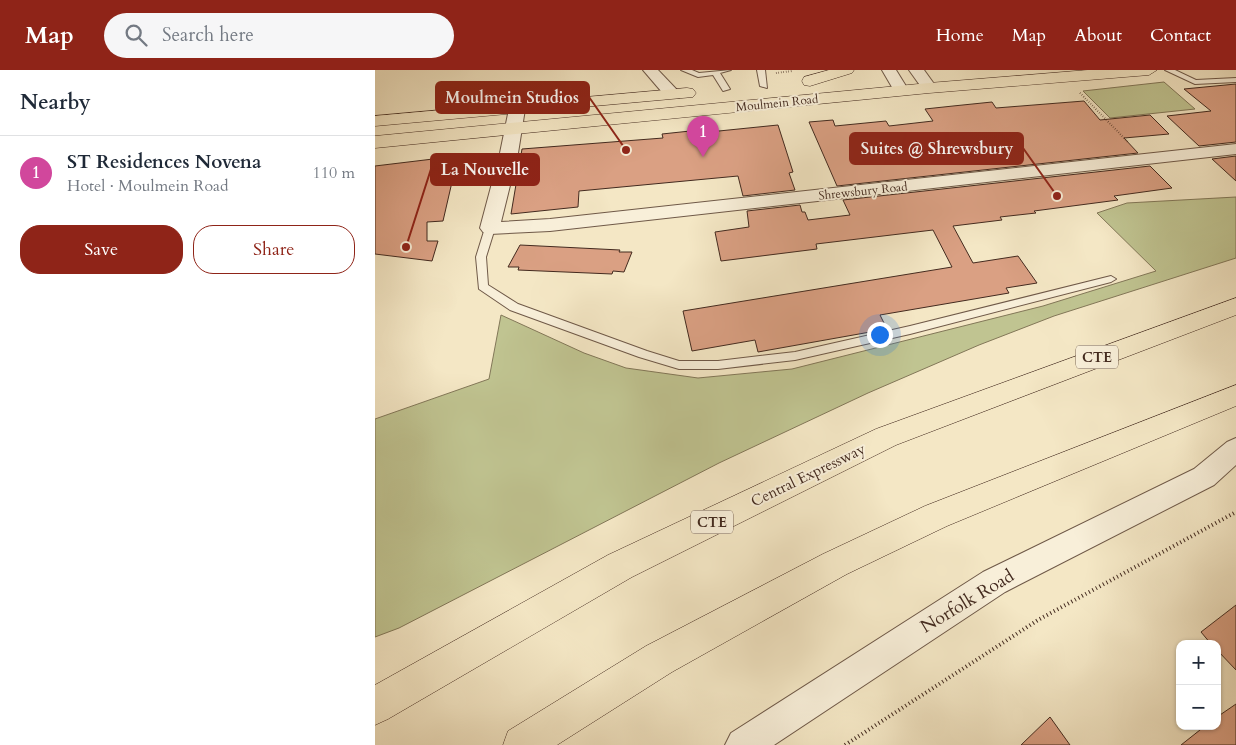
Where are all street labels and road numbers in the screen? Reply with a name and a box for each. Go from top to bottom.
street label: Moulmein Road [735,91,820,115]
street label: Shrewsbury Road [818,178,909,204]
road number: CTE [1076,346,1118,368]
street label: Central Expressway [748,439,869,511]
road number: CTE [691,511,733,534]
street label: Norfolk Road [916,563,1019,639]

